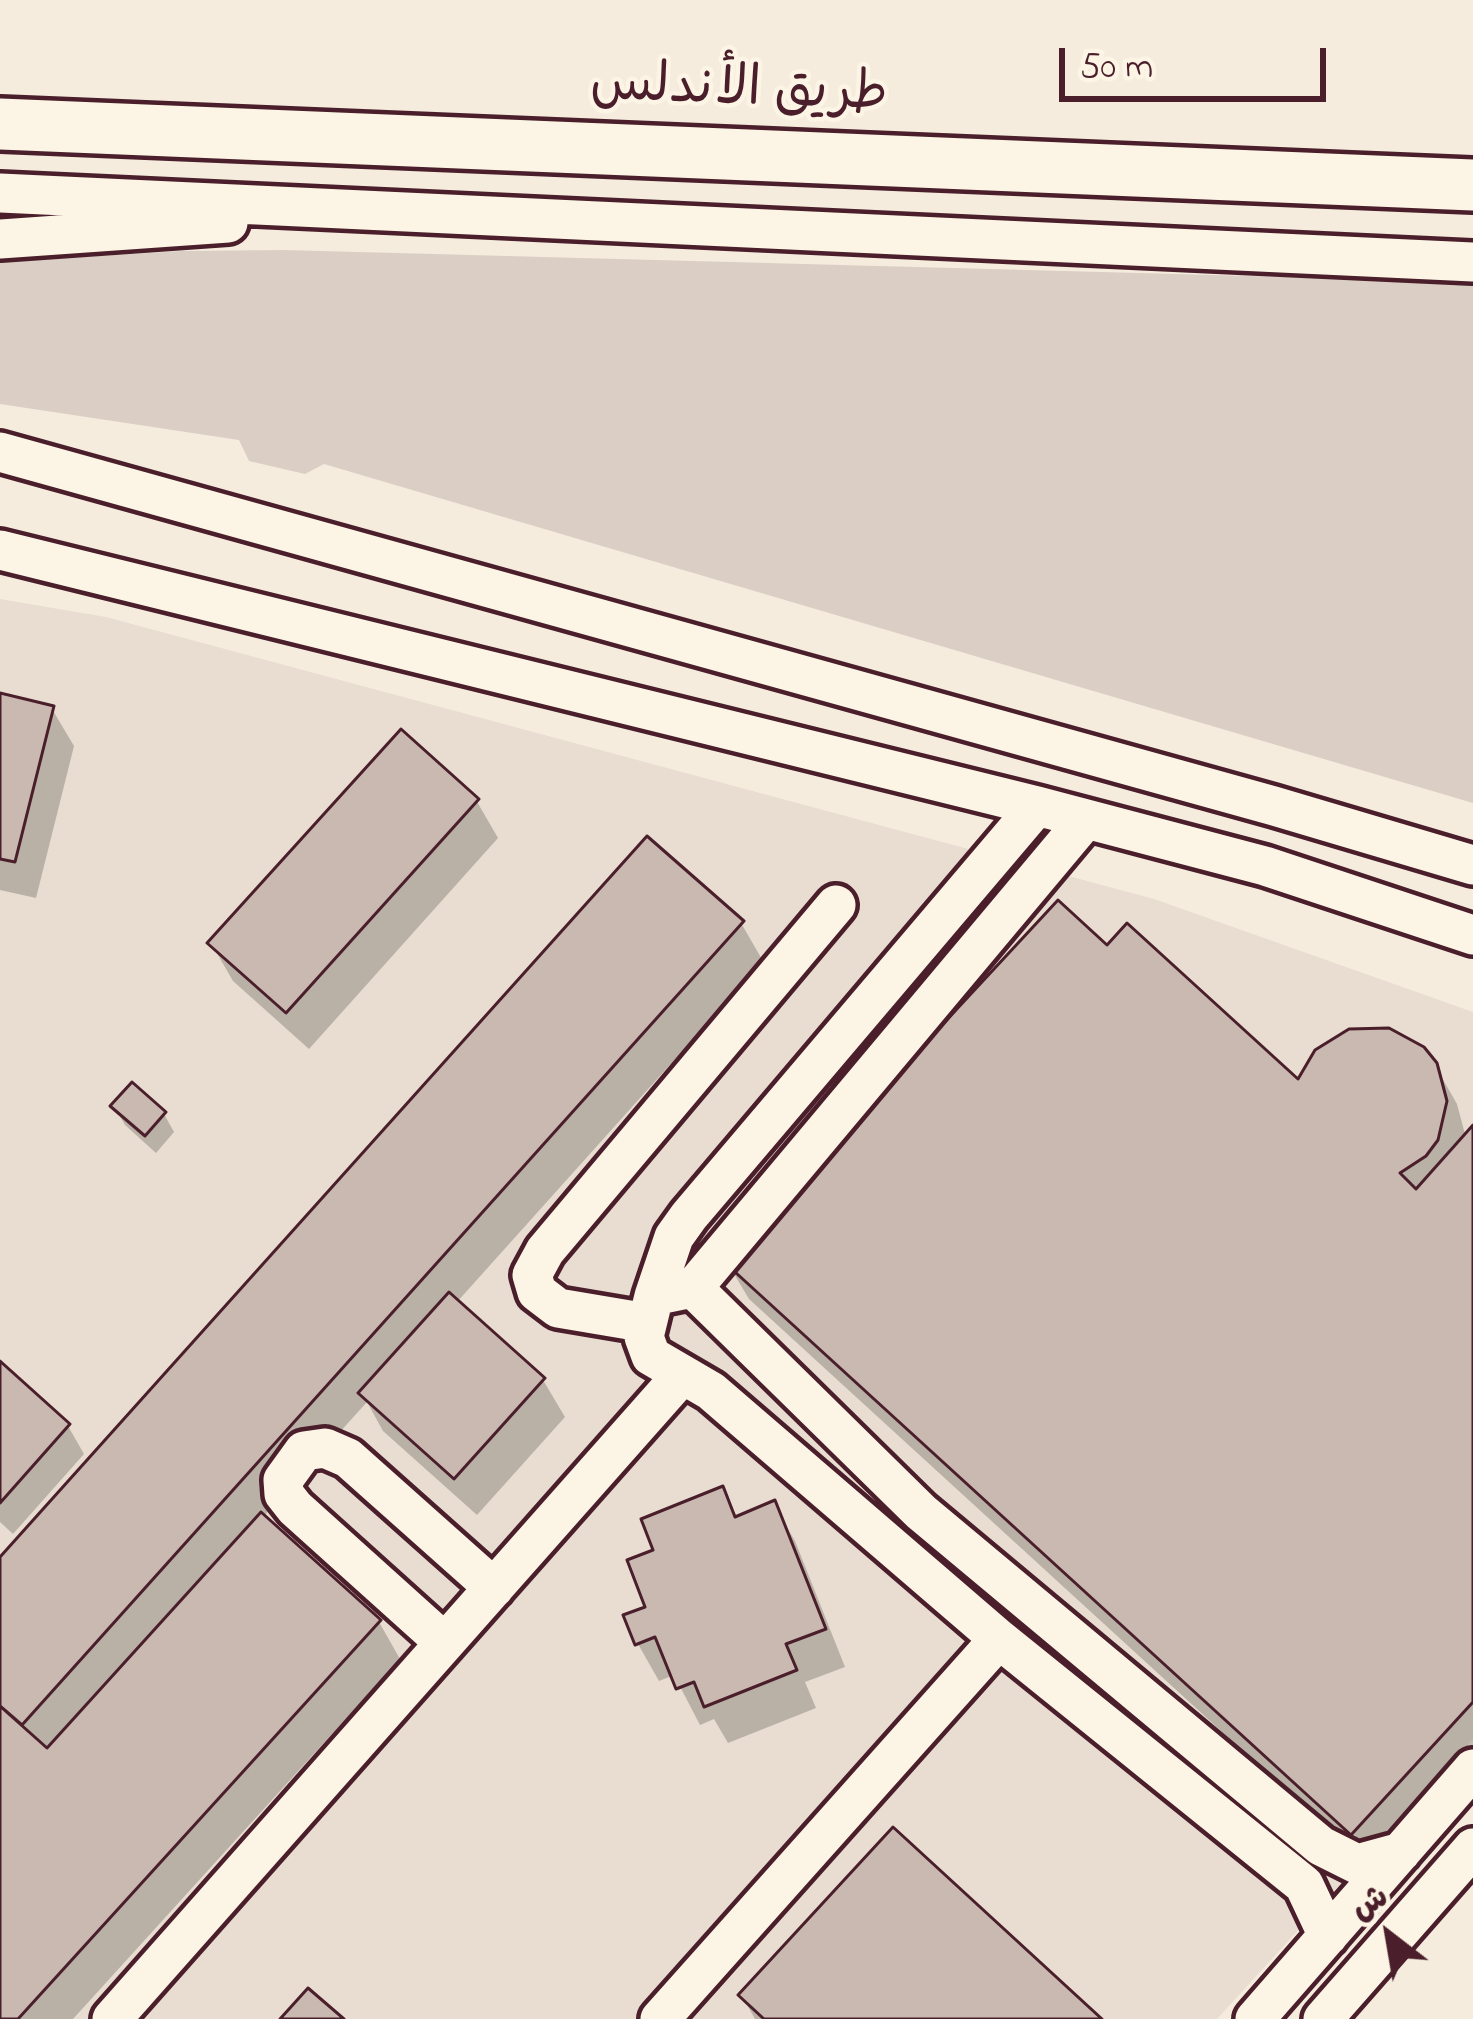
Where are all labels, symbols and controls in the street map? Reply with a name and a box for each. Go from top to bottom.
scale bar [1065,24,1332,98]
text: 50 m [1080,42,1153,95]
street label: طريق الأندلس [589,56,889,132]
text: ش [1343,1874,1398,1934]
north arrow [1329,1875,1449,1995]

